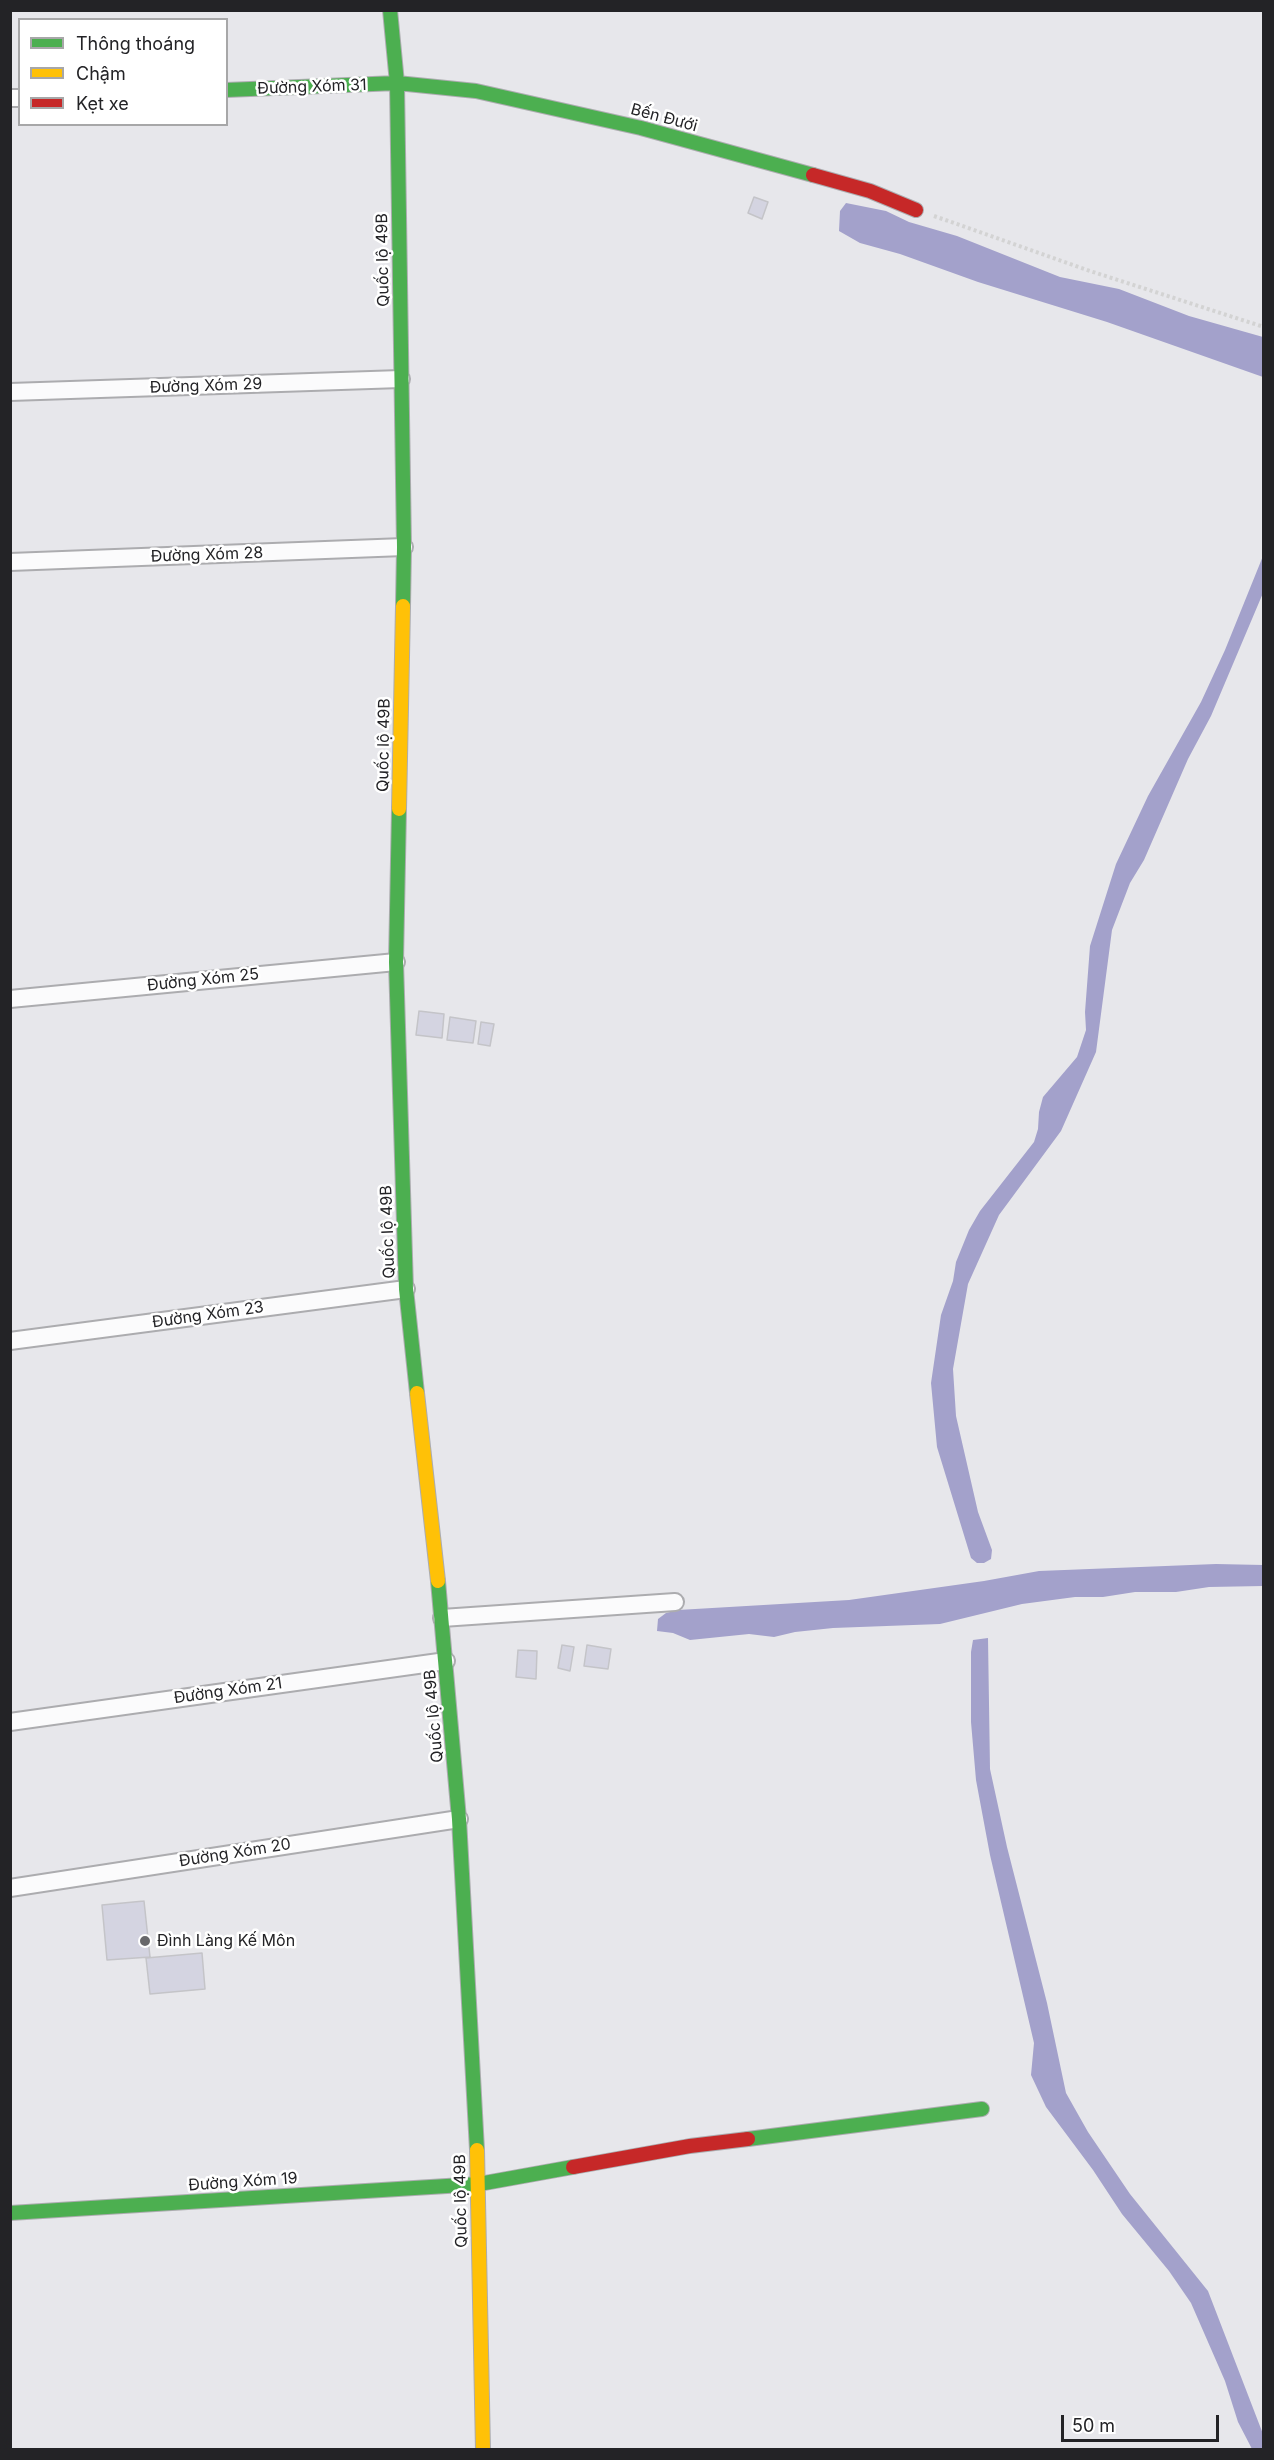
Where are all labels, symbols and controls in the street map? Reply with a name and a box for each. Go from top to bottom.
legend [18,18,228,126]
text: Thông thoáng [76,33,195,54]
text: Chậm [76,63,126,84]
street label: Đường Xóm 31 [257,76,367,98]
text: Kẹt xe [76,93,129,114]
street label: Bến Đưới [629,100,699,136]
street label: Quốc lộ 49B [373,213,393,307]
street label: Đường Xóm 29 [149,374,263,398]
street label: Đường Xóm 28 [150,543,264,567]
street label: Quốc lộ 49B [374,698,394,792]
street label: Đường Xóm 25 [146,965,260,995]
street label: Quốc lộ 49B [377,1185,399,1279]
street label: Đường Xóm 23 [151,1298,265,1332]
street label: Quốc lộ 49B [420,1669,448,1763]
street label: Đường Xóm 21 [173,1674,283,1708]
street label: Đường Xóm 20 [178,1835,292,1871]
place label: Đình Làng Kế Môn [157,1931,295,1951]
marker: Đình Làng Kế Môn [138,1934,152,1948]
street label: Quốc lộ 49B [451,2154,471,2248]
street label: Đường Xóm 19 [188,2169,298,2195]
scale bar [1064,2403,1222,2441]
text: 50 m [1072,2415,1115,2436]

